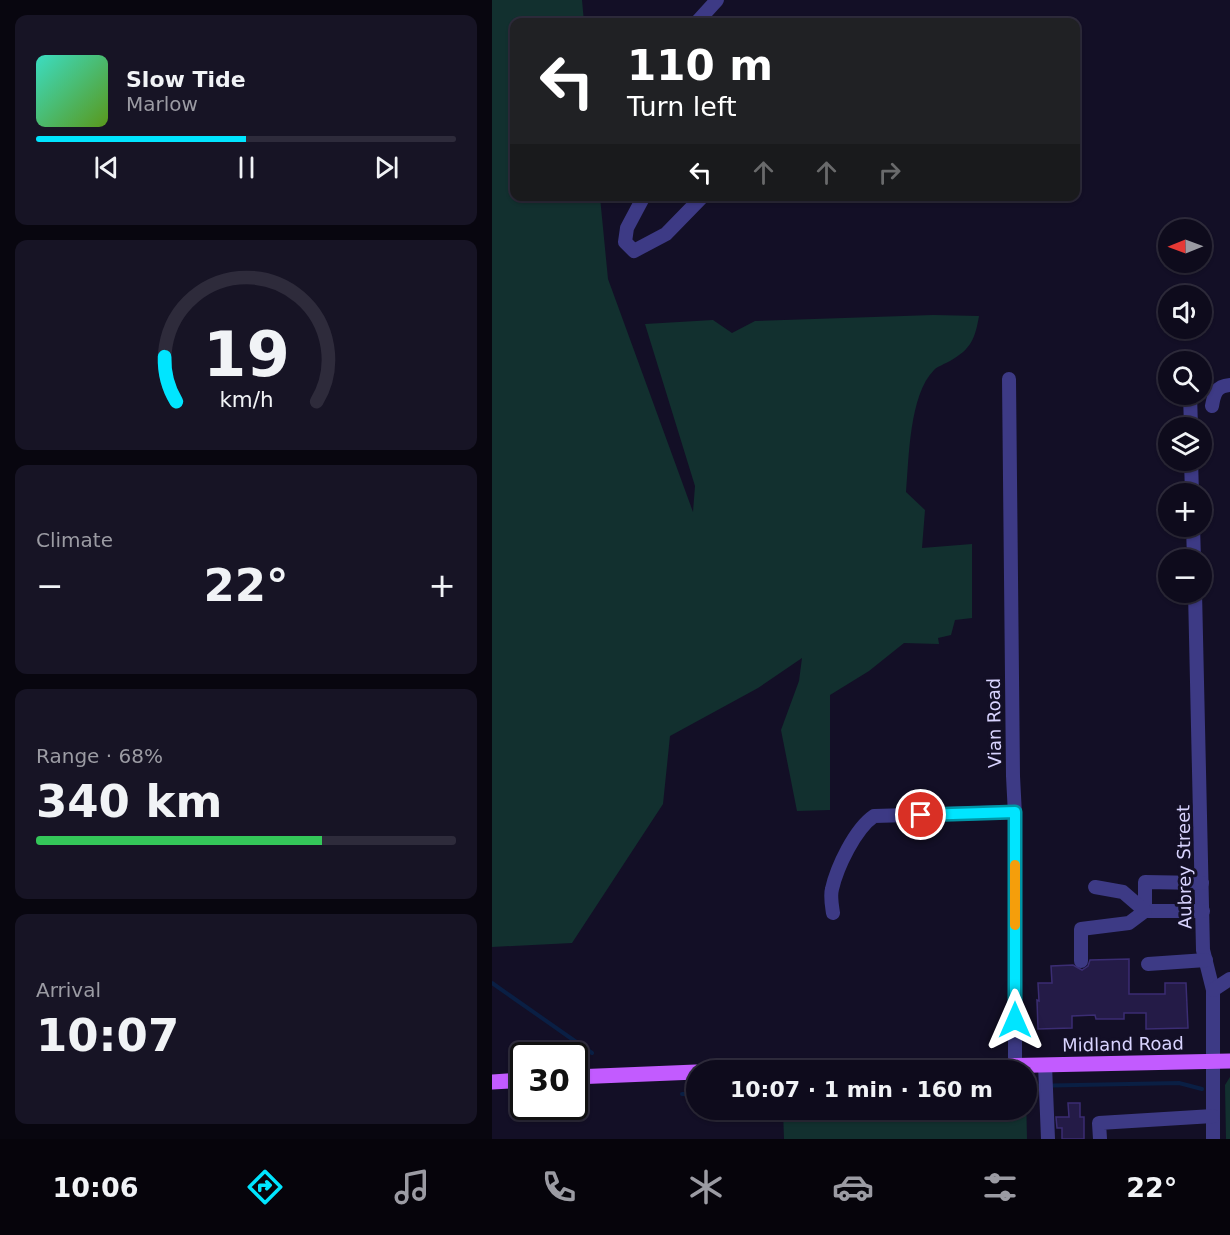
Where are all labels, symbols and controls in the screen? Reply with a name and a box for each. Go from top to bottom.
text: 110 m [627,41,773,90]
icon: left [528,42,606,120]
text: Slow Tide [126,67,246,92]
text: Turn left [627,91,737,122]
text: Marlow [126,92,198,116]
icon: previous [90,151,123,184]
icon: pause [230,151,263,184]
icon: next [370,151,403,184]
icon: left [684,156,717,189]
icon: ahead [747,156,780,189]
icon: ahead [810,156,843,189]
icon: right [873,156,906,189]
north arrow [1158,219,1212,273]
map controls [1158,219,1212,603]
button: sound [1158,285,1212,339]
text: 19 [203,318,289,391]
button: search [1158,351,1212,405]
text: km/h [219,387,273,412]
button: layers [1158,417,1212,471]
button: + [1158,483,1212,537]
text: Climate [36,528,113,552]
button: − [1158,549,1212,603]
text: 22° [203,559,289,612]
text: − [36,566,64,605]
text: + [428,566,456,605]
street label: Vian Road [983,678,1005,768]
text: Range · 68% [36,744,163,768]
text: 340 km [36,775,222,828]
pin [895,789,946,840]
icon: arrive [904,798,937,831]
street label: Aubrey Street [1172,805,1196,929]
text: Arrival [36,978,101,1002]
position arrow [983,988,1047,1052]
text: 10:07 [36,1009,179,1062]
street label: Midland Road [1062,1032,1184,1056]
speed limit sign: 30 [510,1042,588,1120]
text: 10:07 · 1 min · 160 m [730,1077,993,1102]
icon: directions [244,1166,286,1208]
icon: music [391,1166,433,1208]
icon: phone [538,1166,580,1208]
icon: climate [685,1166,727,1208]
icon: car [832,1166,874,1208]
icon: filters [979,1166,1021,1208]
text: 10:06 [53,1172,139,1203]
text: 22° [1126,1172,1177,1203]

